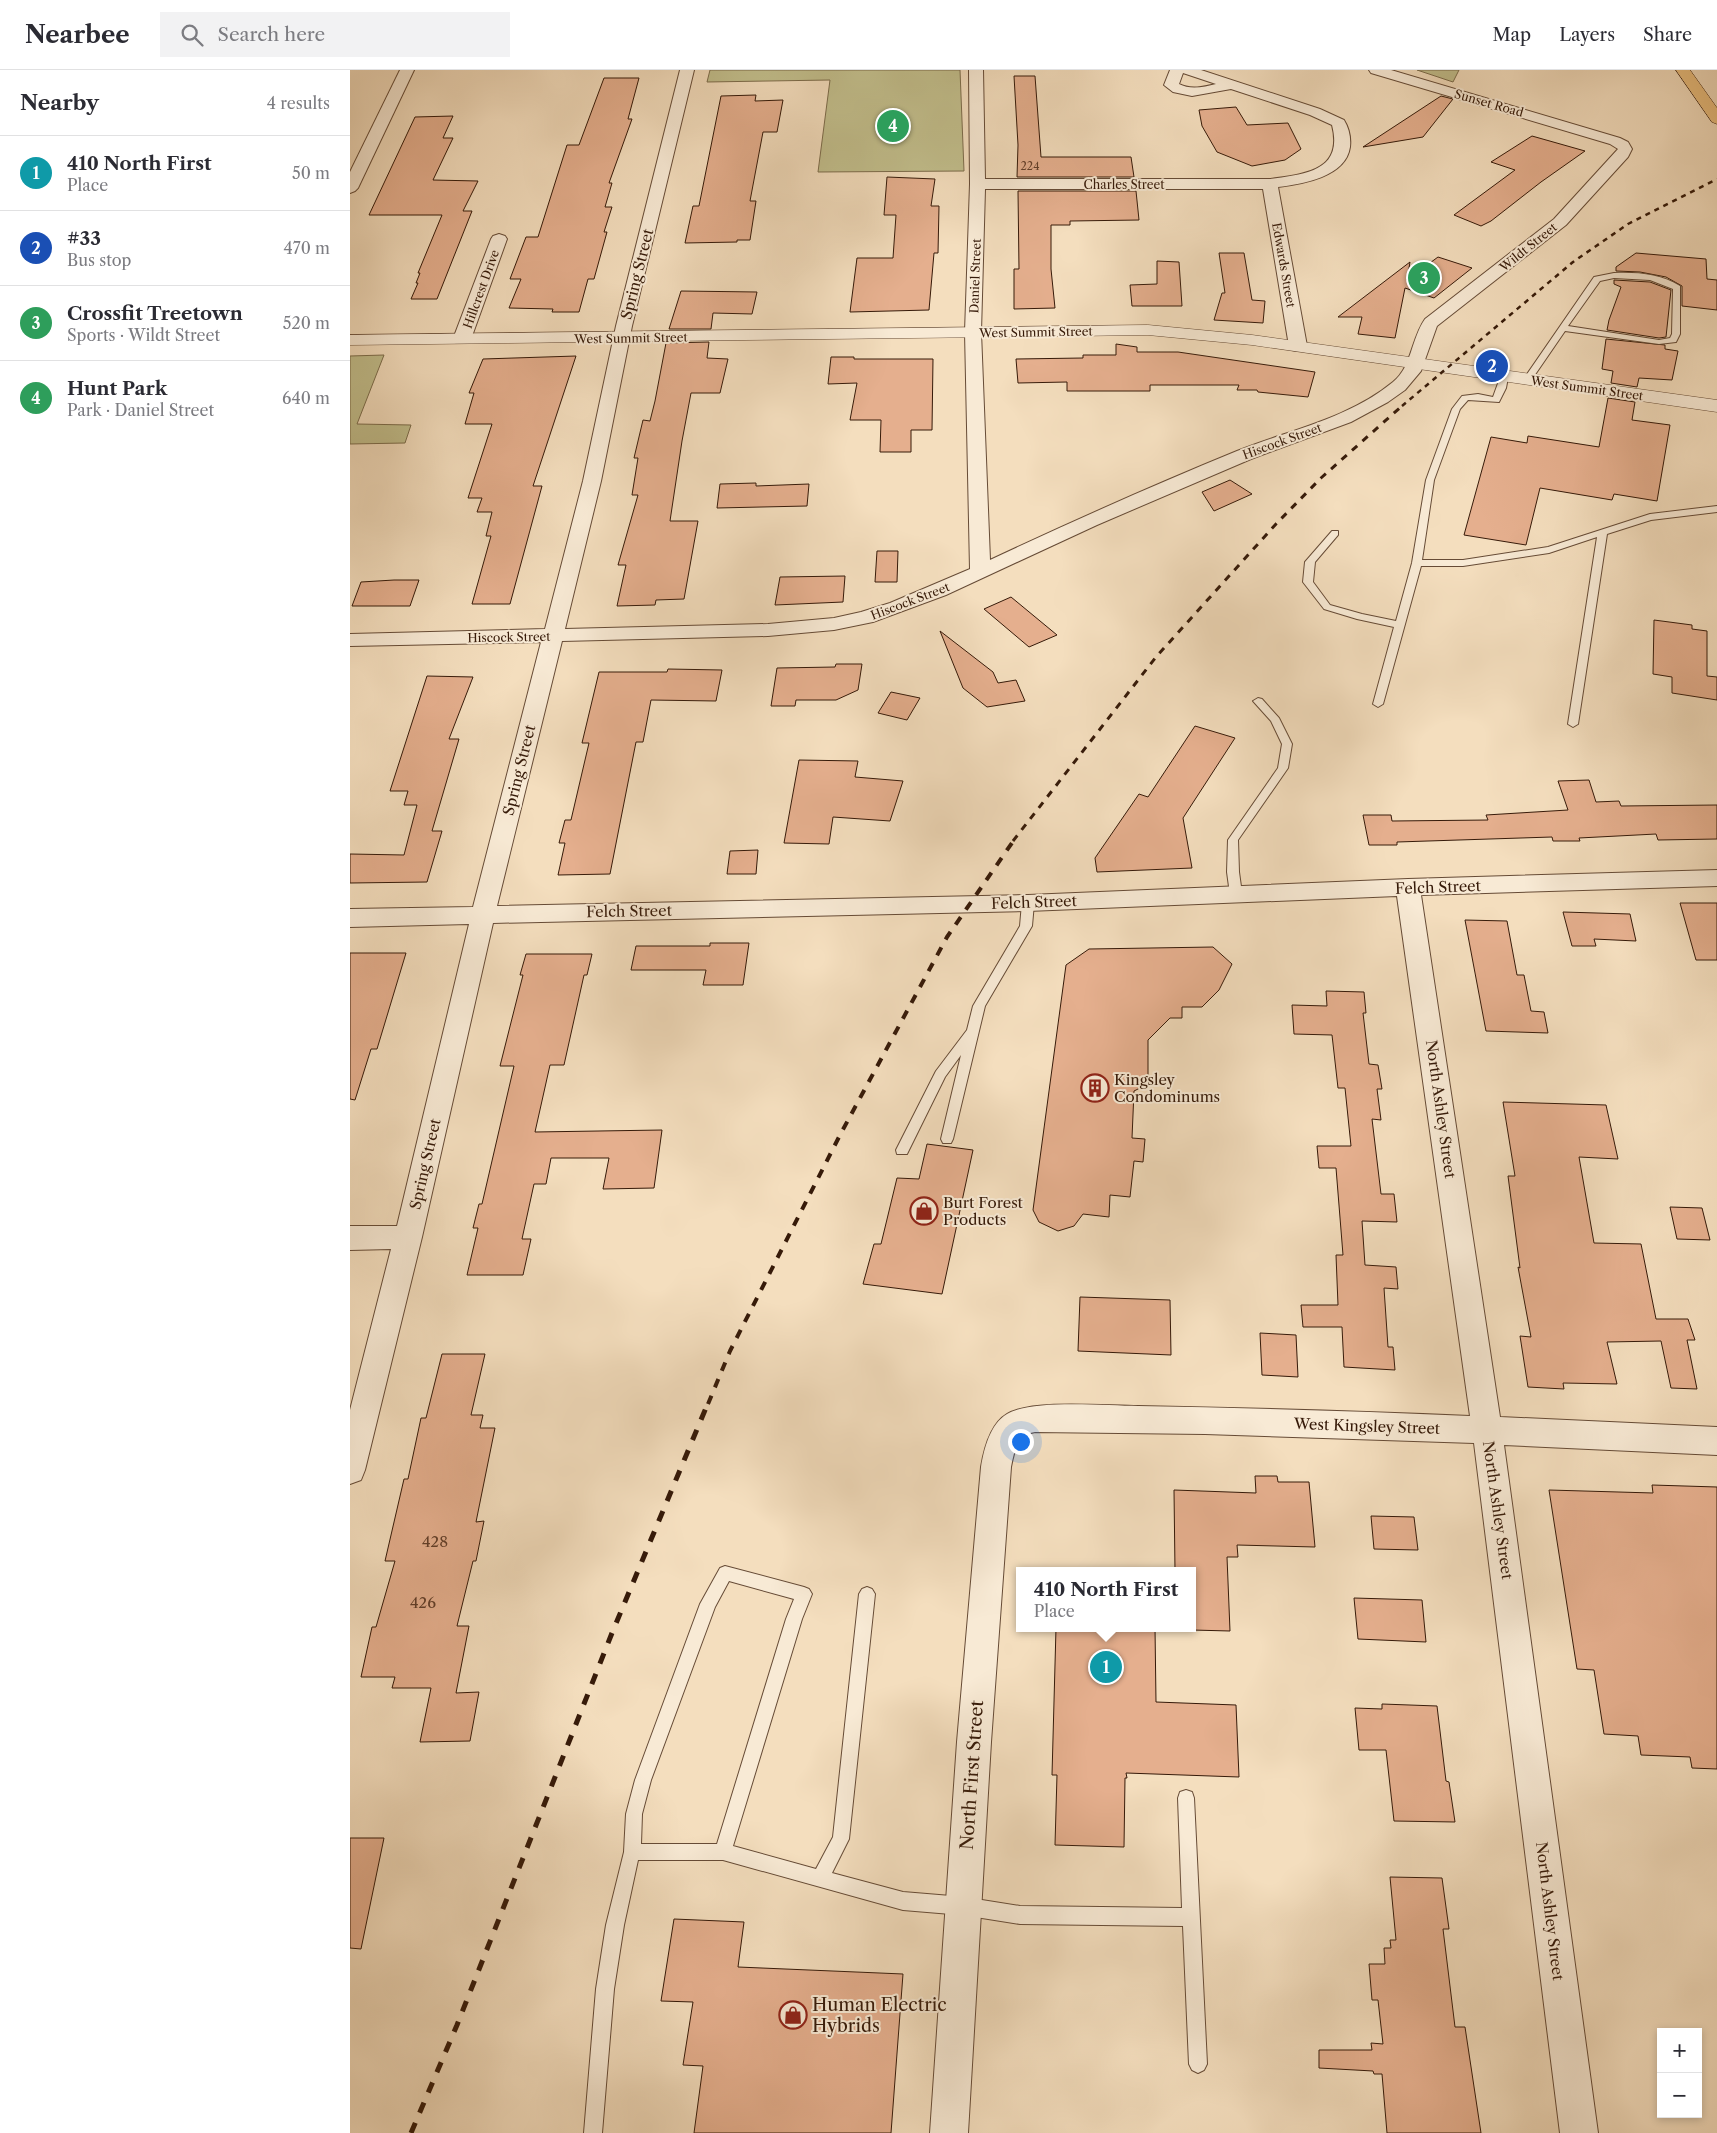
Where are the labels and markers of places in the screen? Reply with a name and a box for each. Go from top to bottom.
pin: 4 [877,107,909,145]
pin: 3 [1408,259,1440,297]
pin: 2 [1476,347,1508,385]
place label: Kingsley Condominums [1114,1070,1220,1106]
building icon: Kingsley Condominums [1080,1073,1110,1103]
place label: Burt Forest Products [943,1193,1024,1229]
shop icon: Burt Forest Products [909,1196,939,1226]
pin: 1 [1090,1648,1122,1686]
place label: Human Electric Hybrids [812,1994,947,2037]
shop icon: Human Electric Hybrids [778,2000,808,2030]

